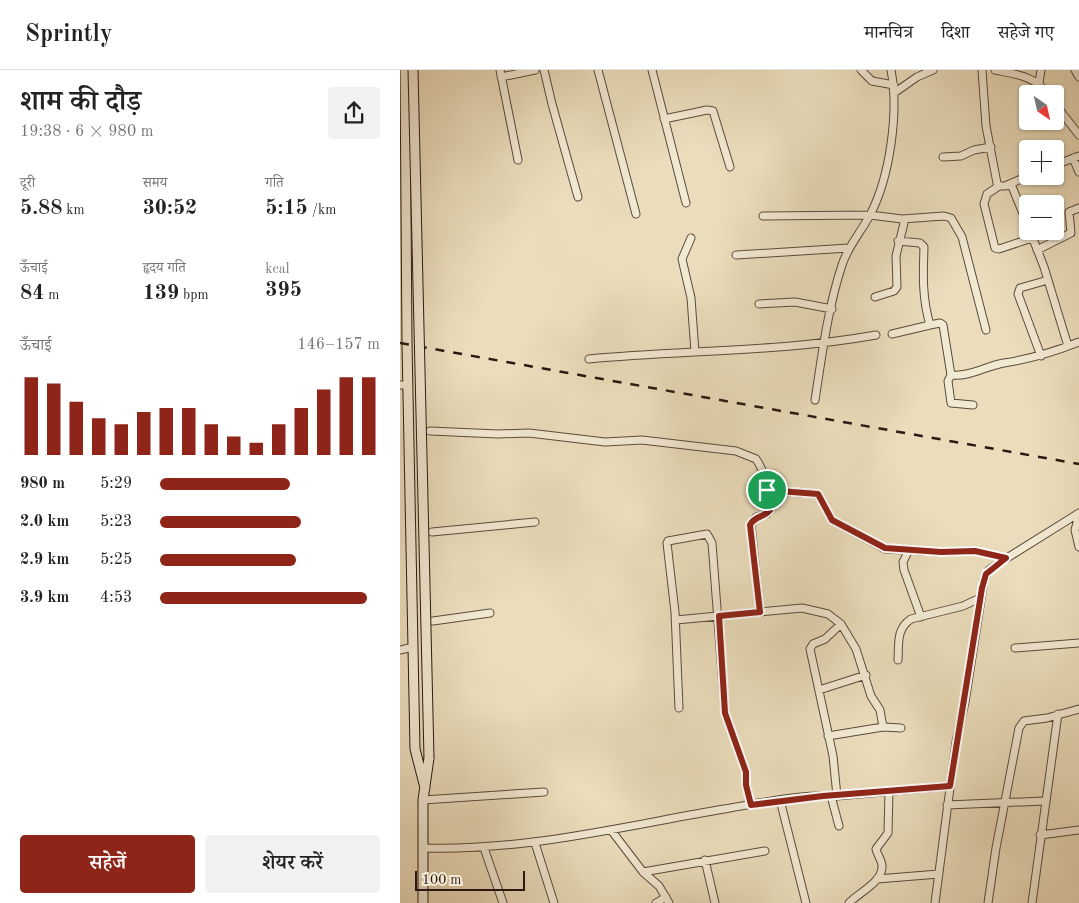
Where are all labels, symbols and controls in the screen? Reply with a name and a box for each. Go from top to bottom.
text: Sprintly [25,23,113,47]
text: मानचित्र [864,24,913,42]
text: दिशा [941,24,970,42]
text: सहेजे गए [998,24,1054,42]
north arrow [1019,85,1064,130]
map controls [1019,85,1064,240]
button: share [328,87,380,139]
text: शाम की दौड़ [20,89,141,117]
text: 19:38 · 6 × 980 m [20,124,153,140]
button: + [1019,140,1064,185]
text: दूरी [20,176,35,190]
text: समय [143,176,167,190]
text: गति [265,176,284,190]
button: − [1019,195,1064,240]
text: 5.88 [20,198,62,219]
text: 30:52 [143,198,197,219]
text: 5:15 [265,198,308,219]
text: km [62,203,85,217]
text: /km [308,203,336,217]
text: ऊँचाई [20,261,48,275]
text: हृदय गति [143,261,186,275]
text: kcal [265,262,289,276]
text: 395 [265,280,302,301]
text: 84 [20,283,44,304]
text: 139 [143,283,179,304]
text: m [44,288,59,302]
text: bpm [179,288,209,302]
text: 146–157 m [297,337,380,353]
text: ऊँचाई [20,338,52,354]
pin [746,469,788,511]
text: 980 m [20,476,65,492]
text: 5:29 [100,476,132,492]
icon: arrive [753,476,781,504]
text: 2.0 km [20,514,69,530]
text: 5:23 [100,514,132,530]
text: 2.9 km [20,552,69,568]
text: 5:25 [100,552,132,568]
text: 3.9 km [20,590,69,606]
text: 4:53 [100,590,132,606]
button: सहेजें [20,835,195,893]
button: शेयर करें [205,835,380,893]
scale bar [415,868,525,891]
text: 100 m [422,873,461,887]

